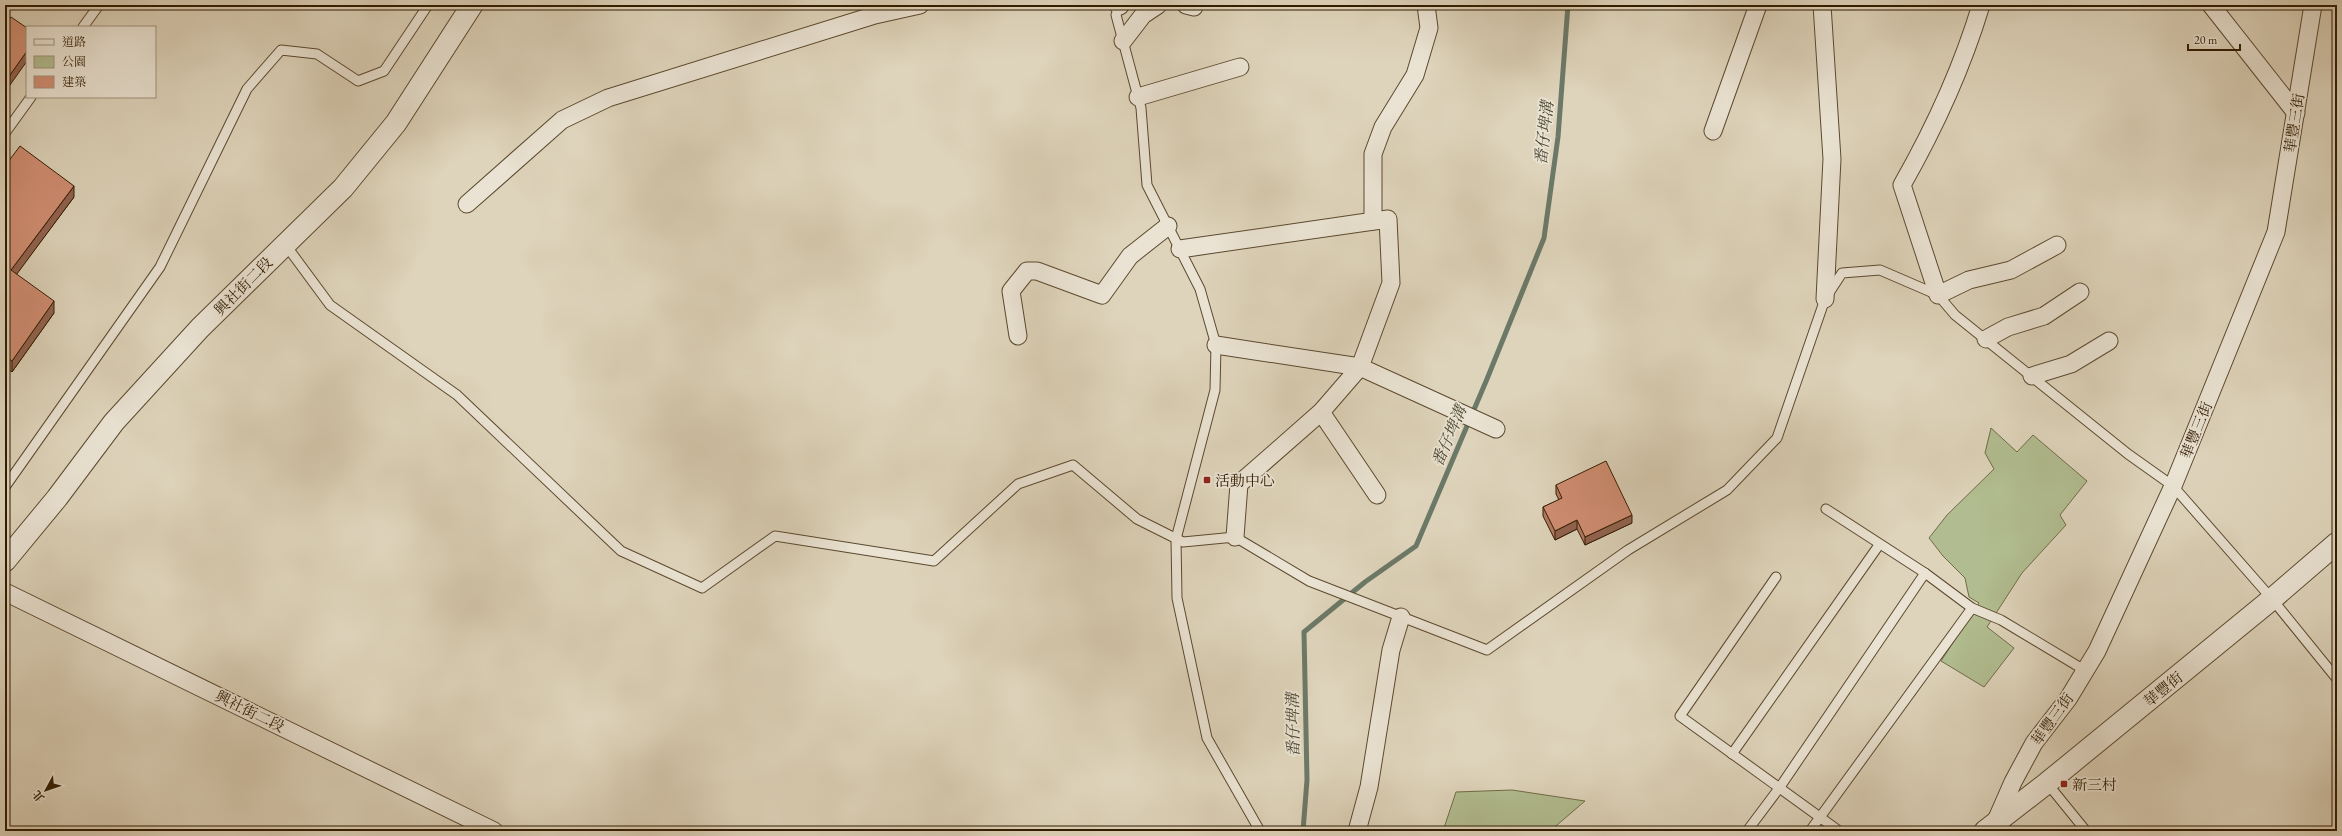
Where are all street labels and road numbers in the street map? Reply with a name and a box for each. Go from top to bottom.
street label: 華豐三街 [2280,92,2308,154]
street label: 興社街二段 [210,253,276,319]
street label: 華豐三街 [2176,399,2216,461]
street label: 華豐街 [2140,667,2186,711]
street label: 興社街二段 [212,686,288,736]
street label: 華豐三街 [2027,689,2077,749]

